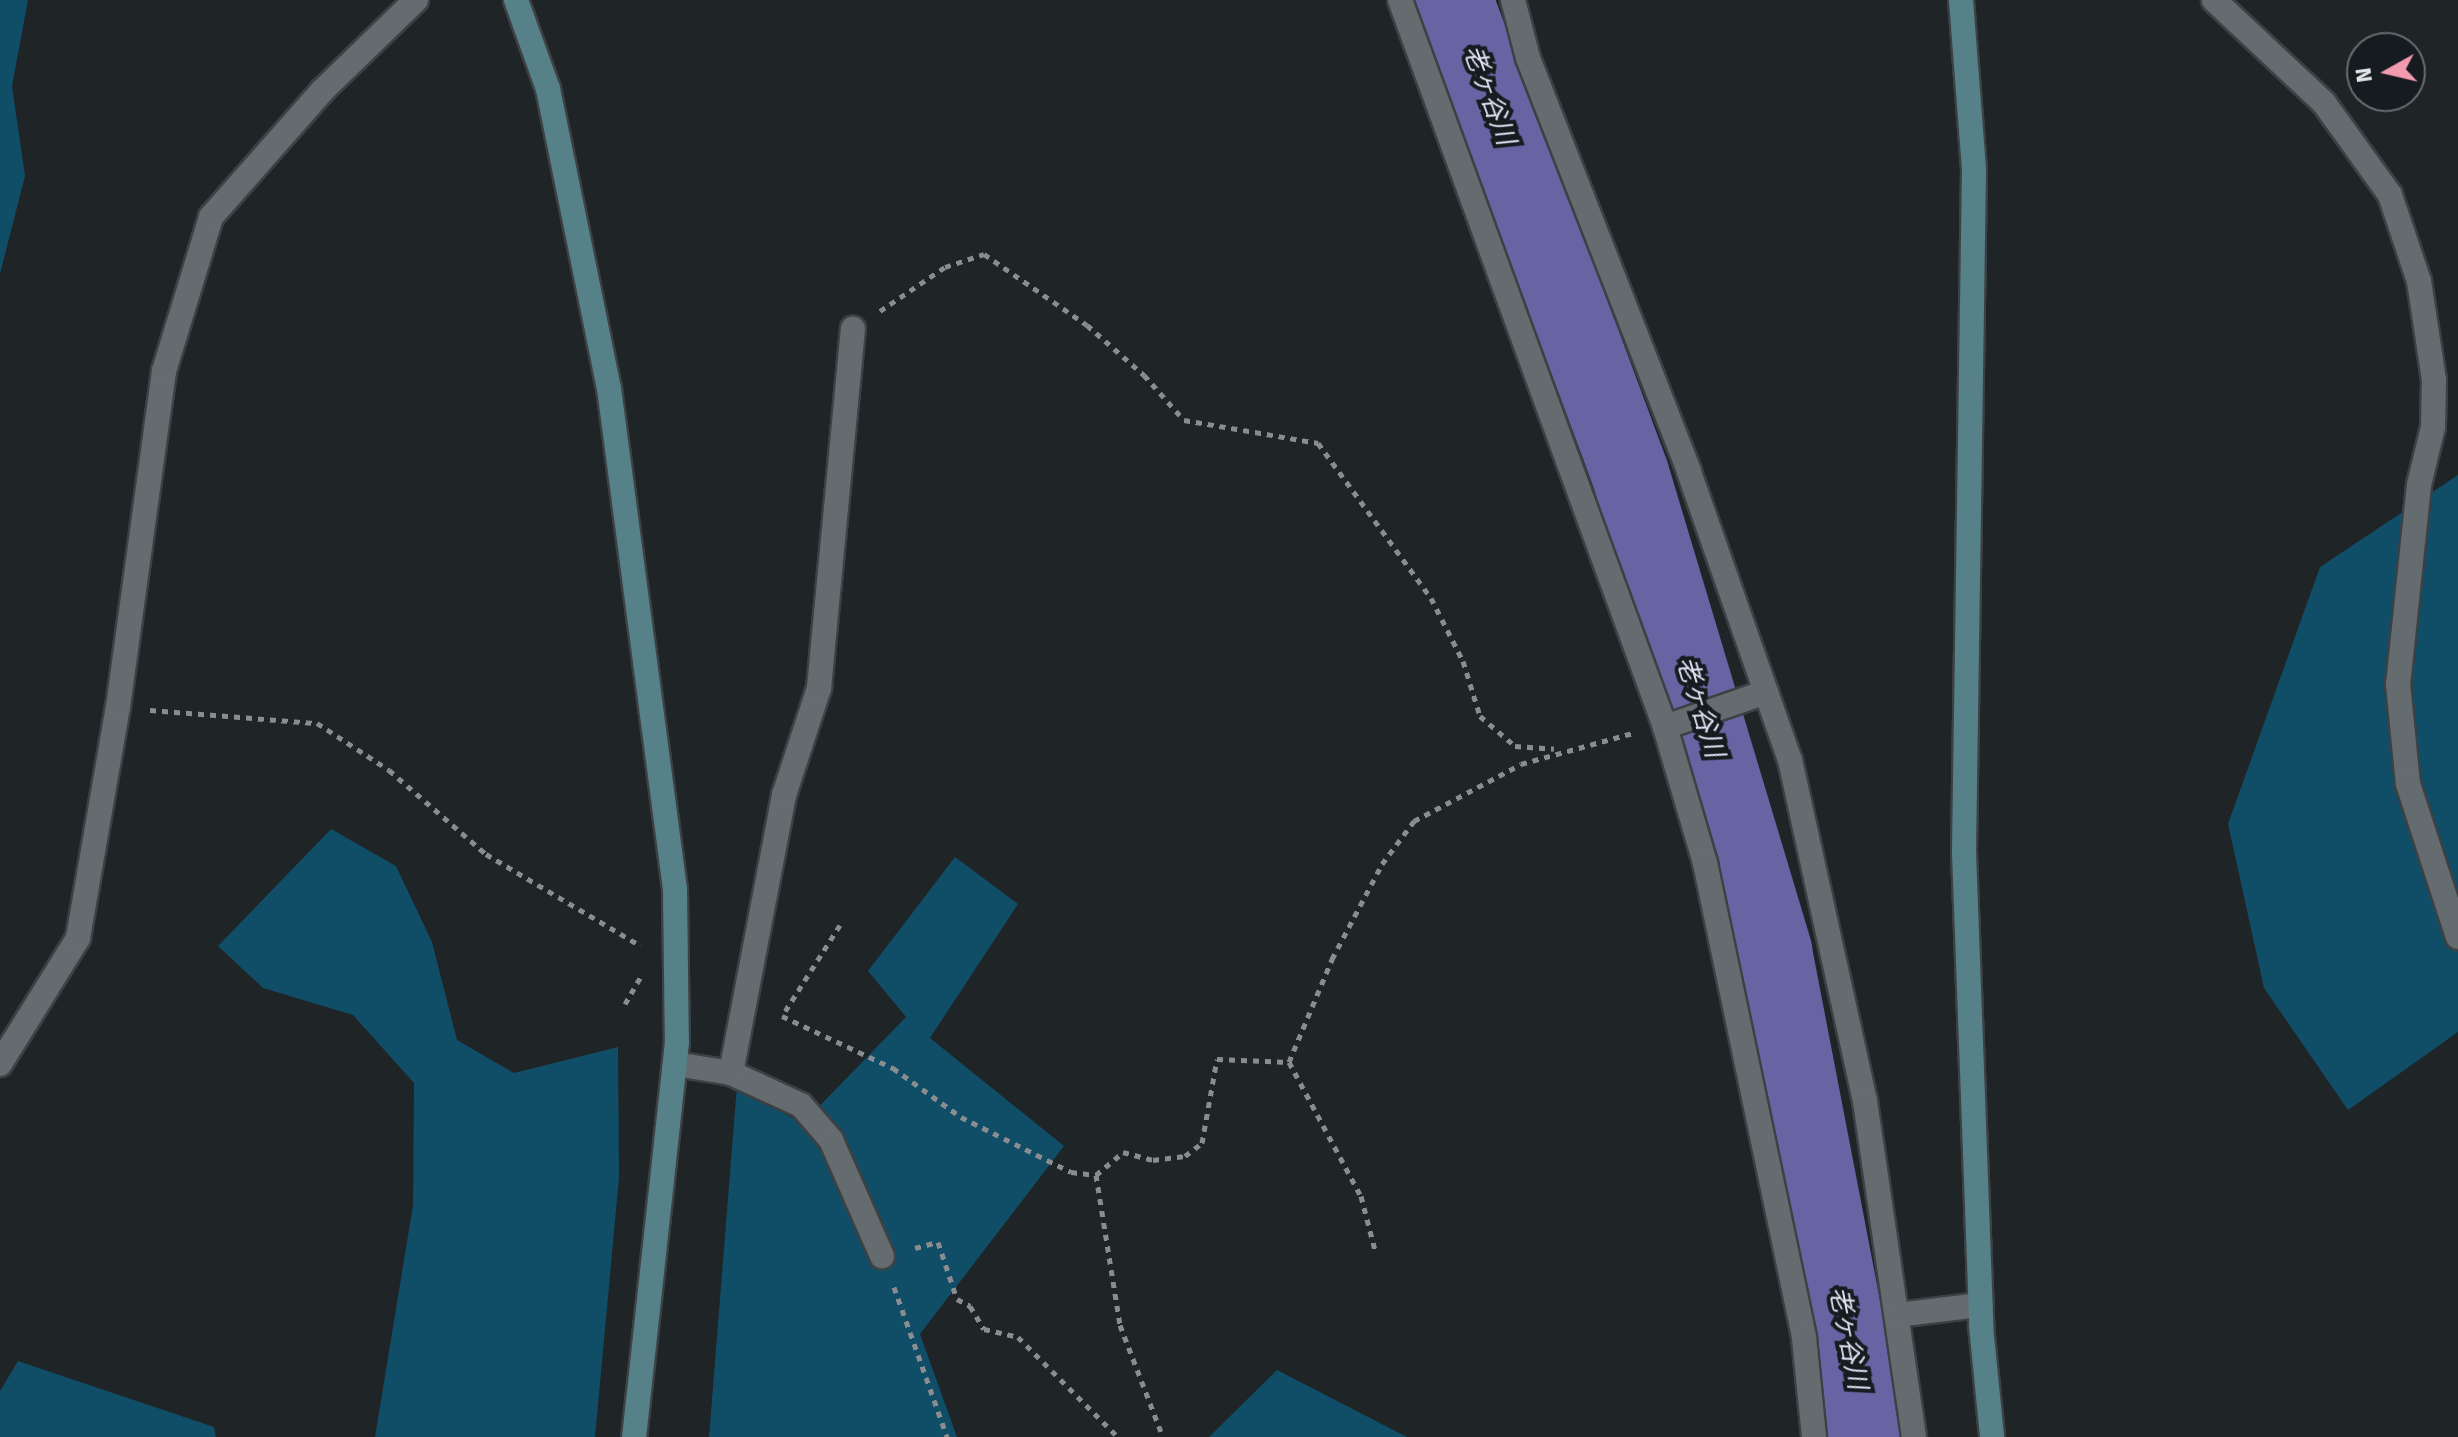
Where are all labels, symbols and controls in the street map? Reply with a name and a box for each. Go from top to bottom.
north arrow [2346,32,2426,112]
water label: 老ヶ谷川 [1457,41,1521,149]
text: N [2349,66,2378,84]
water label: 老ヶ谷川 [1670,653,1730,761]
water label: 老ヶ谷川 [1823,1284,1873,1392]

